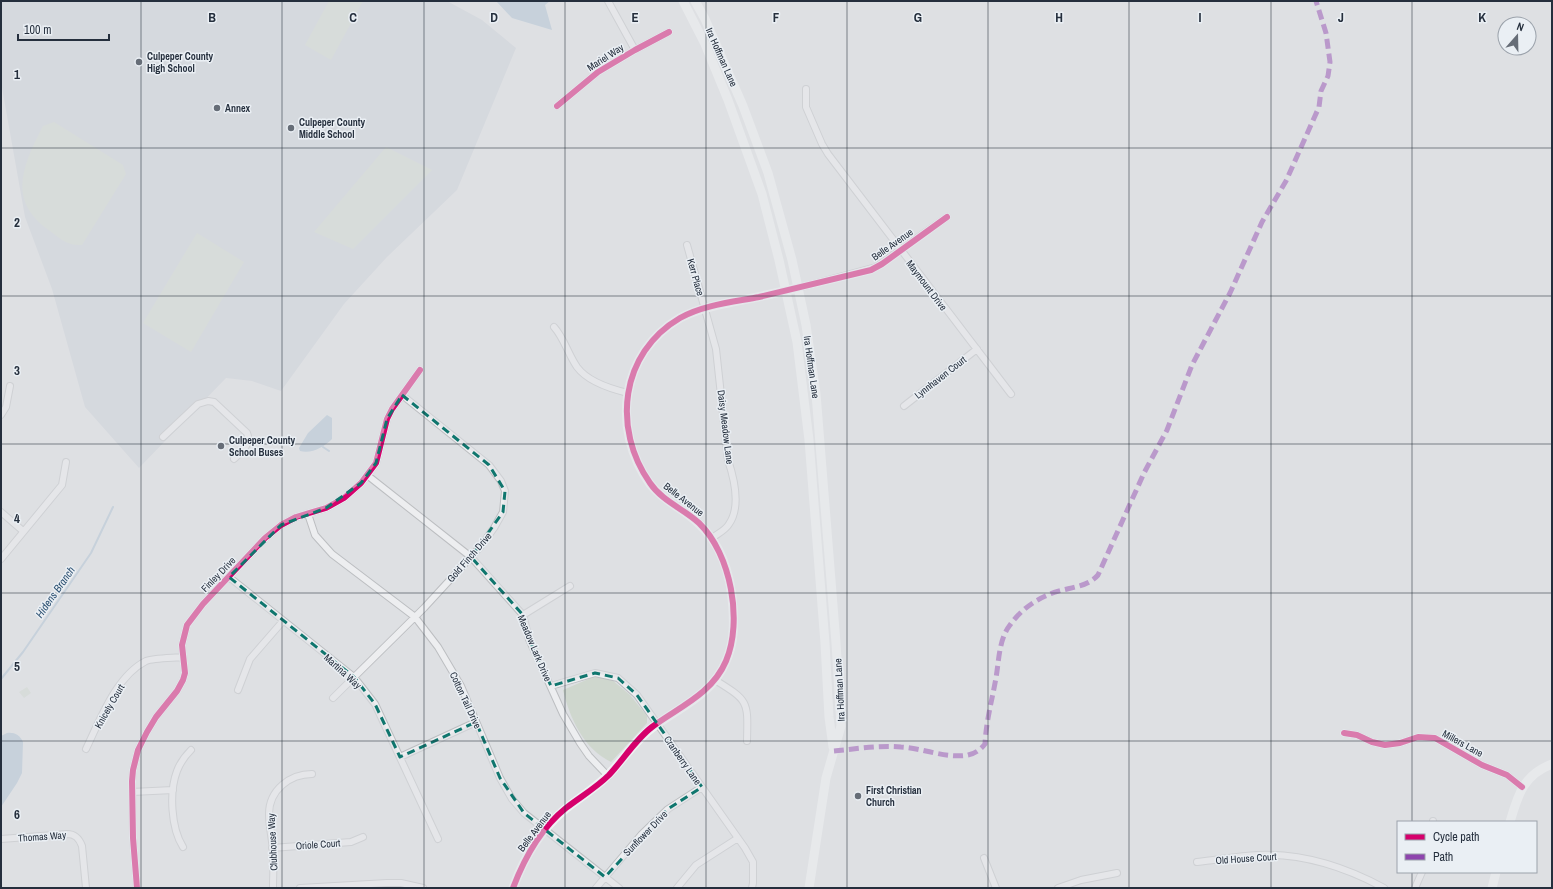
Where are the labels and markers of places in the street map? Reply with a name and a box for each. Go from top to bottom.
place label: Culpeper County High School [147,50,213,75]
marker: Culpeper County High School [134,57,144,67]
place label: Annex [225,102,250,115]
marker: Annex [212,103,222,113]
place label: Culpeper County Middle School [299,116,365,141]
marker: Culpeper County Middle School [286,123,296,133]
place label: Culpeper County School Buses [229,434,295,459]
marker: Culpeper County School Buses [216,441,226,451]
place label: First Christian Church [866,784,922,809]
marker: First Christian Church [853,791,863,801]

